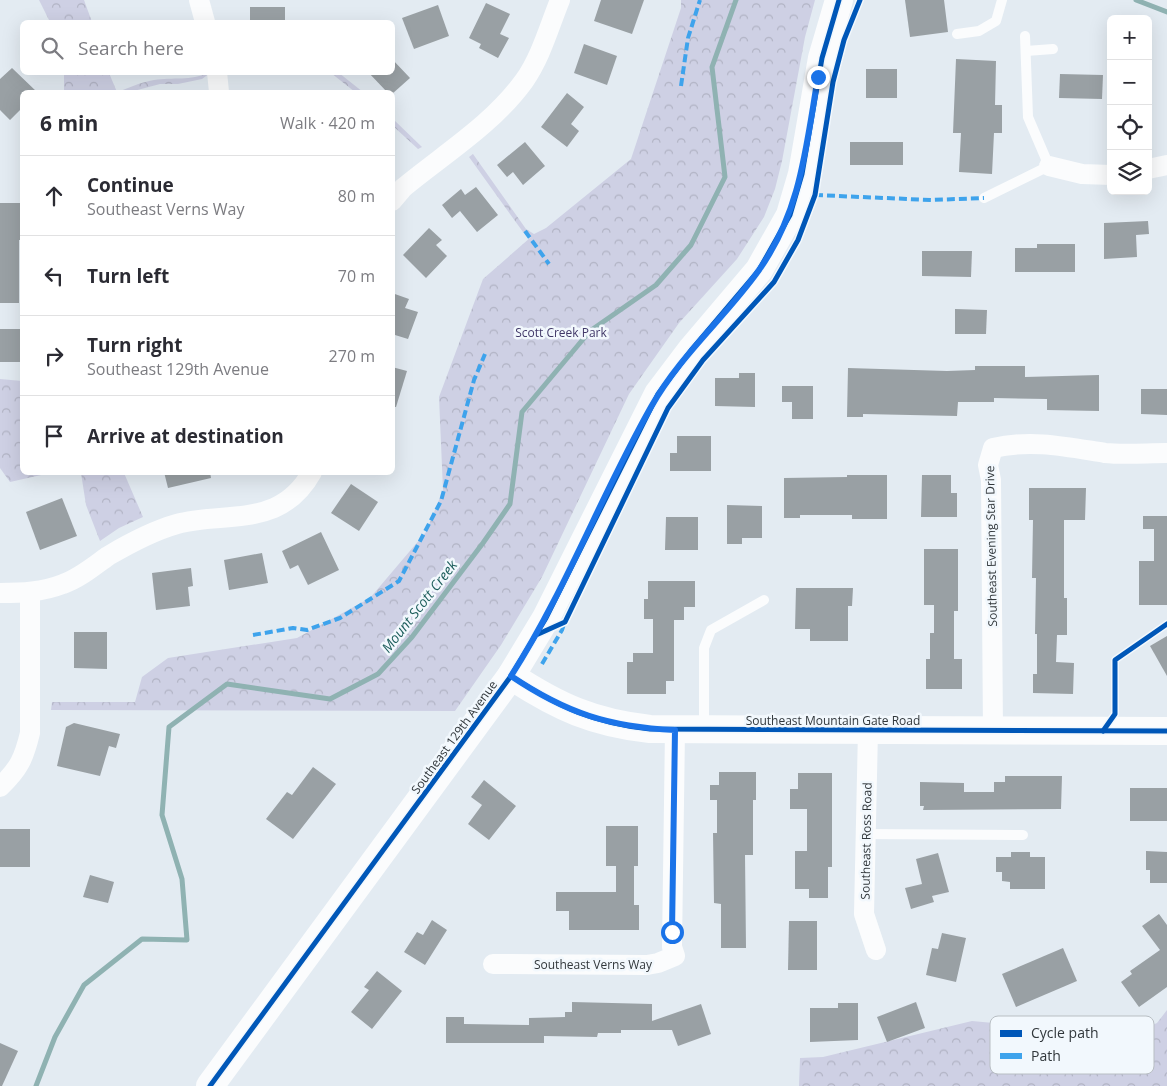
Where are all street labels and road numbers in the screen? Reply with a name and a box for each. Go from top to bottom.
street label: Southeast Evening Star Drive [981,465,1001,627]
street label: Southeast 129th Avenue [407,677,501,797]
street label: Southeast Mountain Gate Road [746,712,920,729]
street label: Southeast Ross Road [856,782,876,900]
street label: Southeast Verns Way [534,956,653,973]

